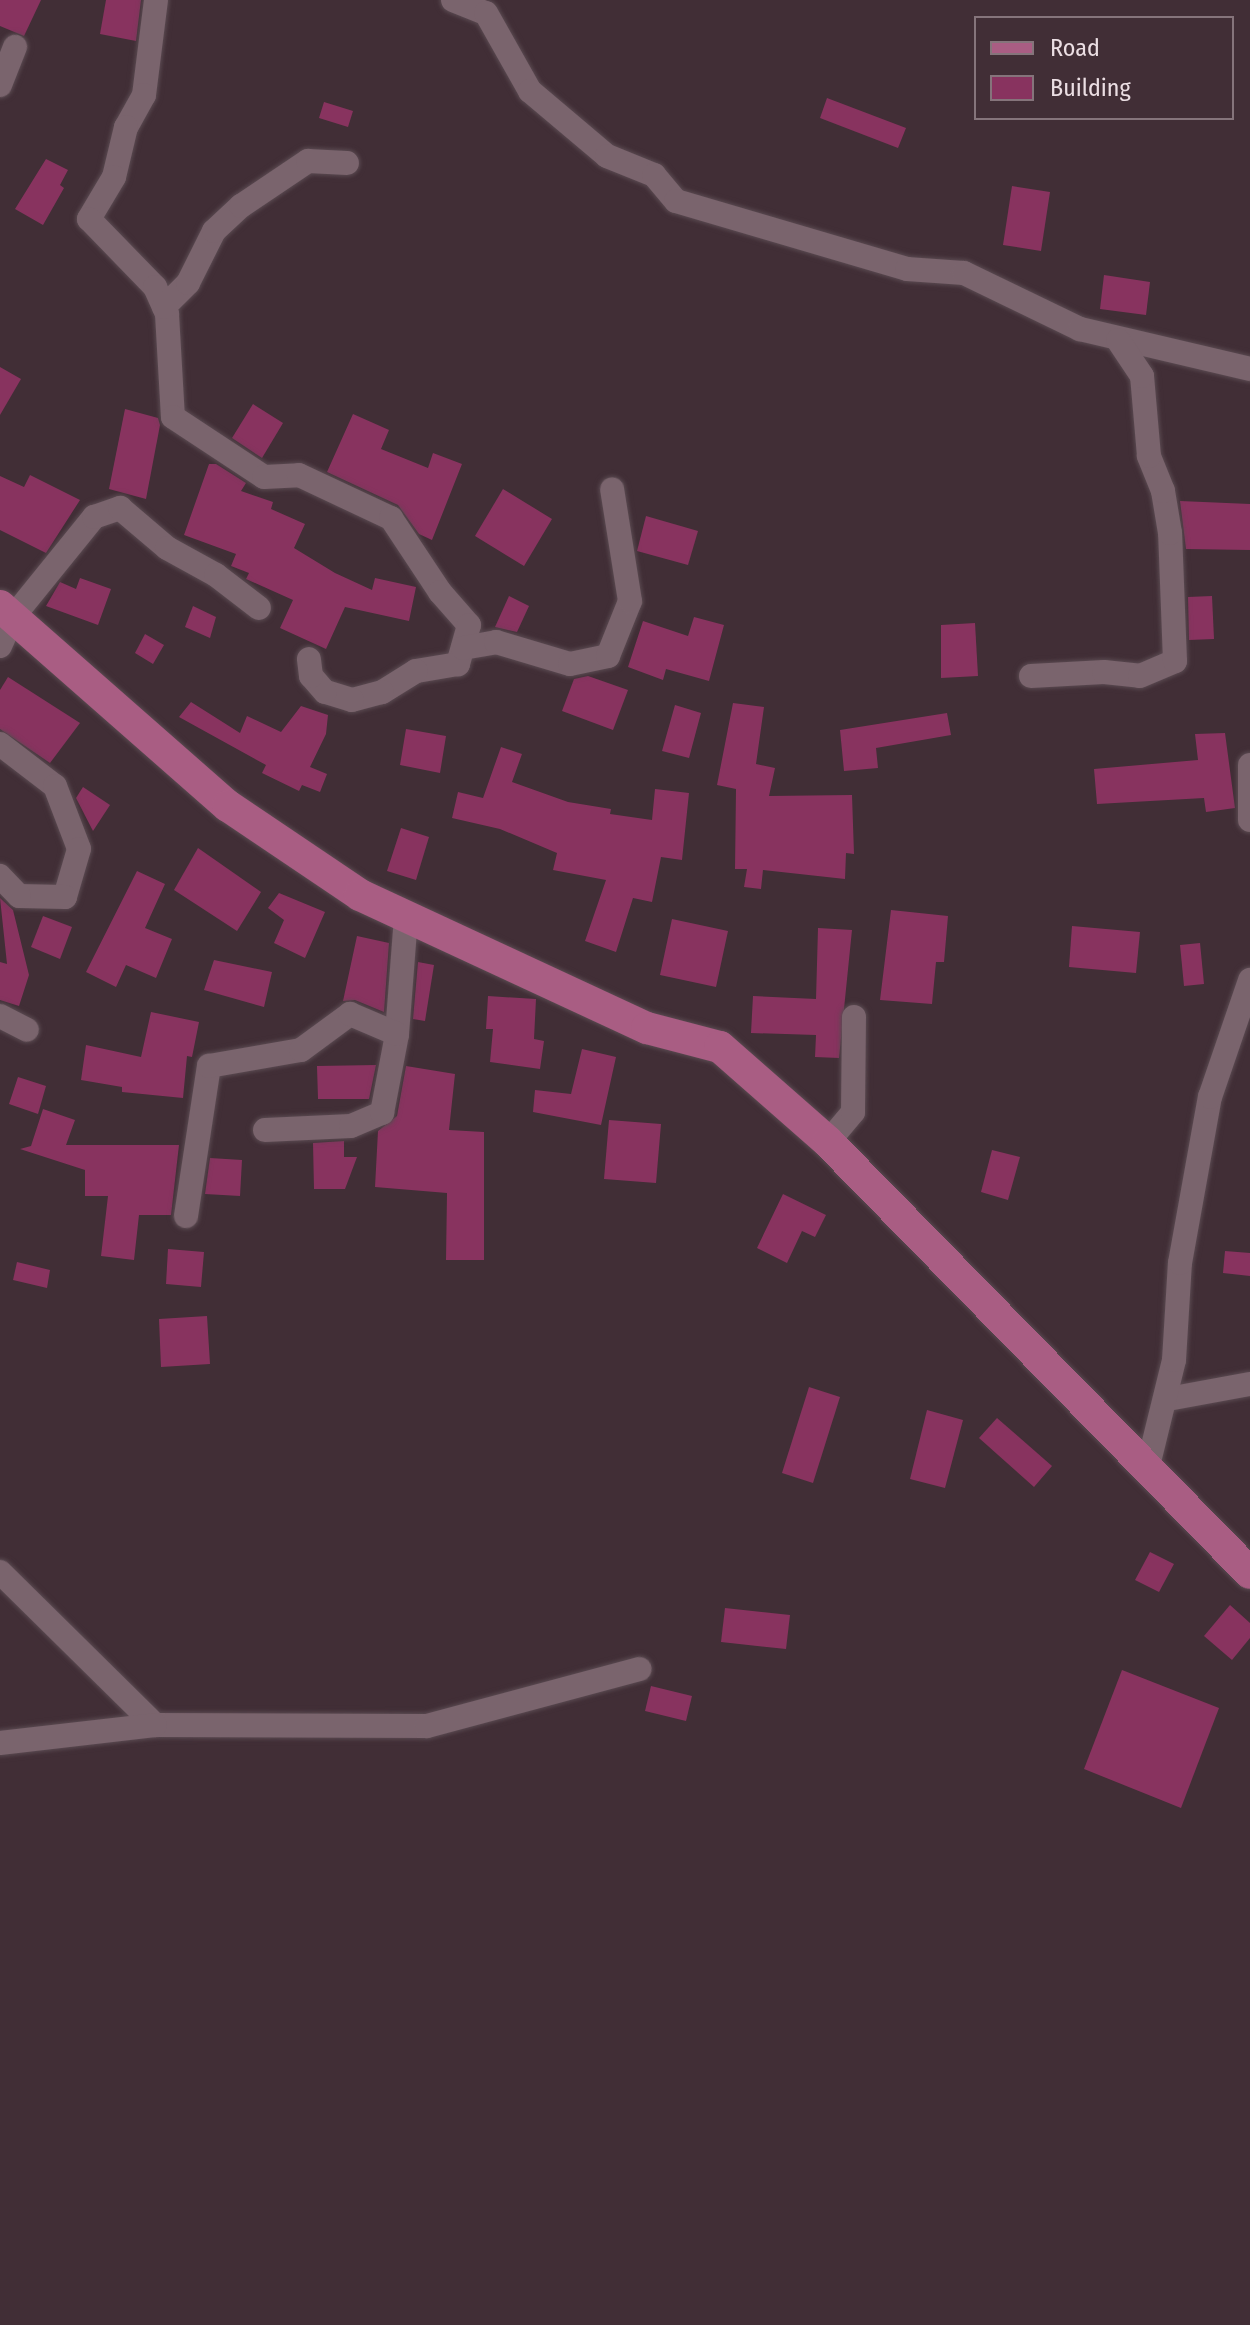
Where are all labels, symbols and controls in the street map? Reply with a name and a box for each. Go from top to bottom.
legend [974,16,1234,120]
text: Road [1050,34,1100,62]
text: Building [1050,74,1131,102]

